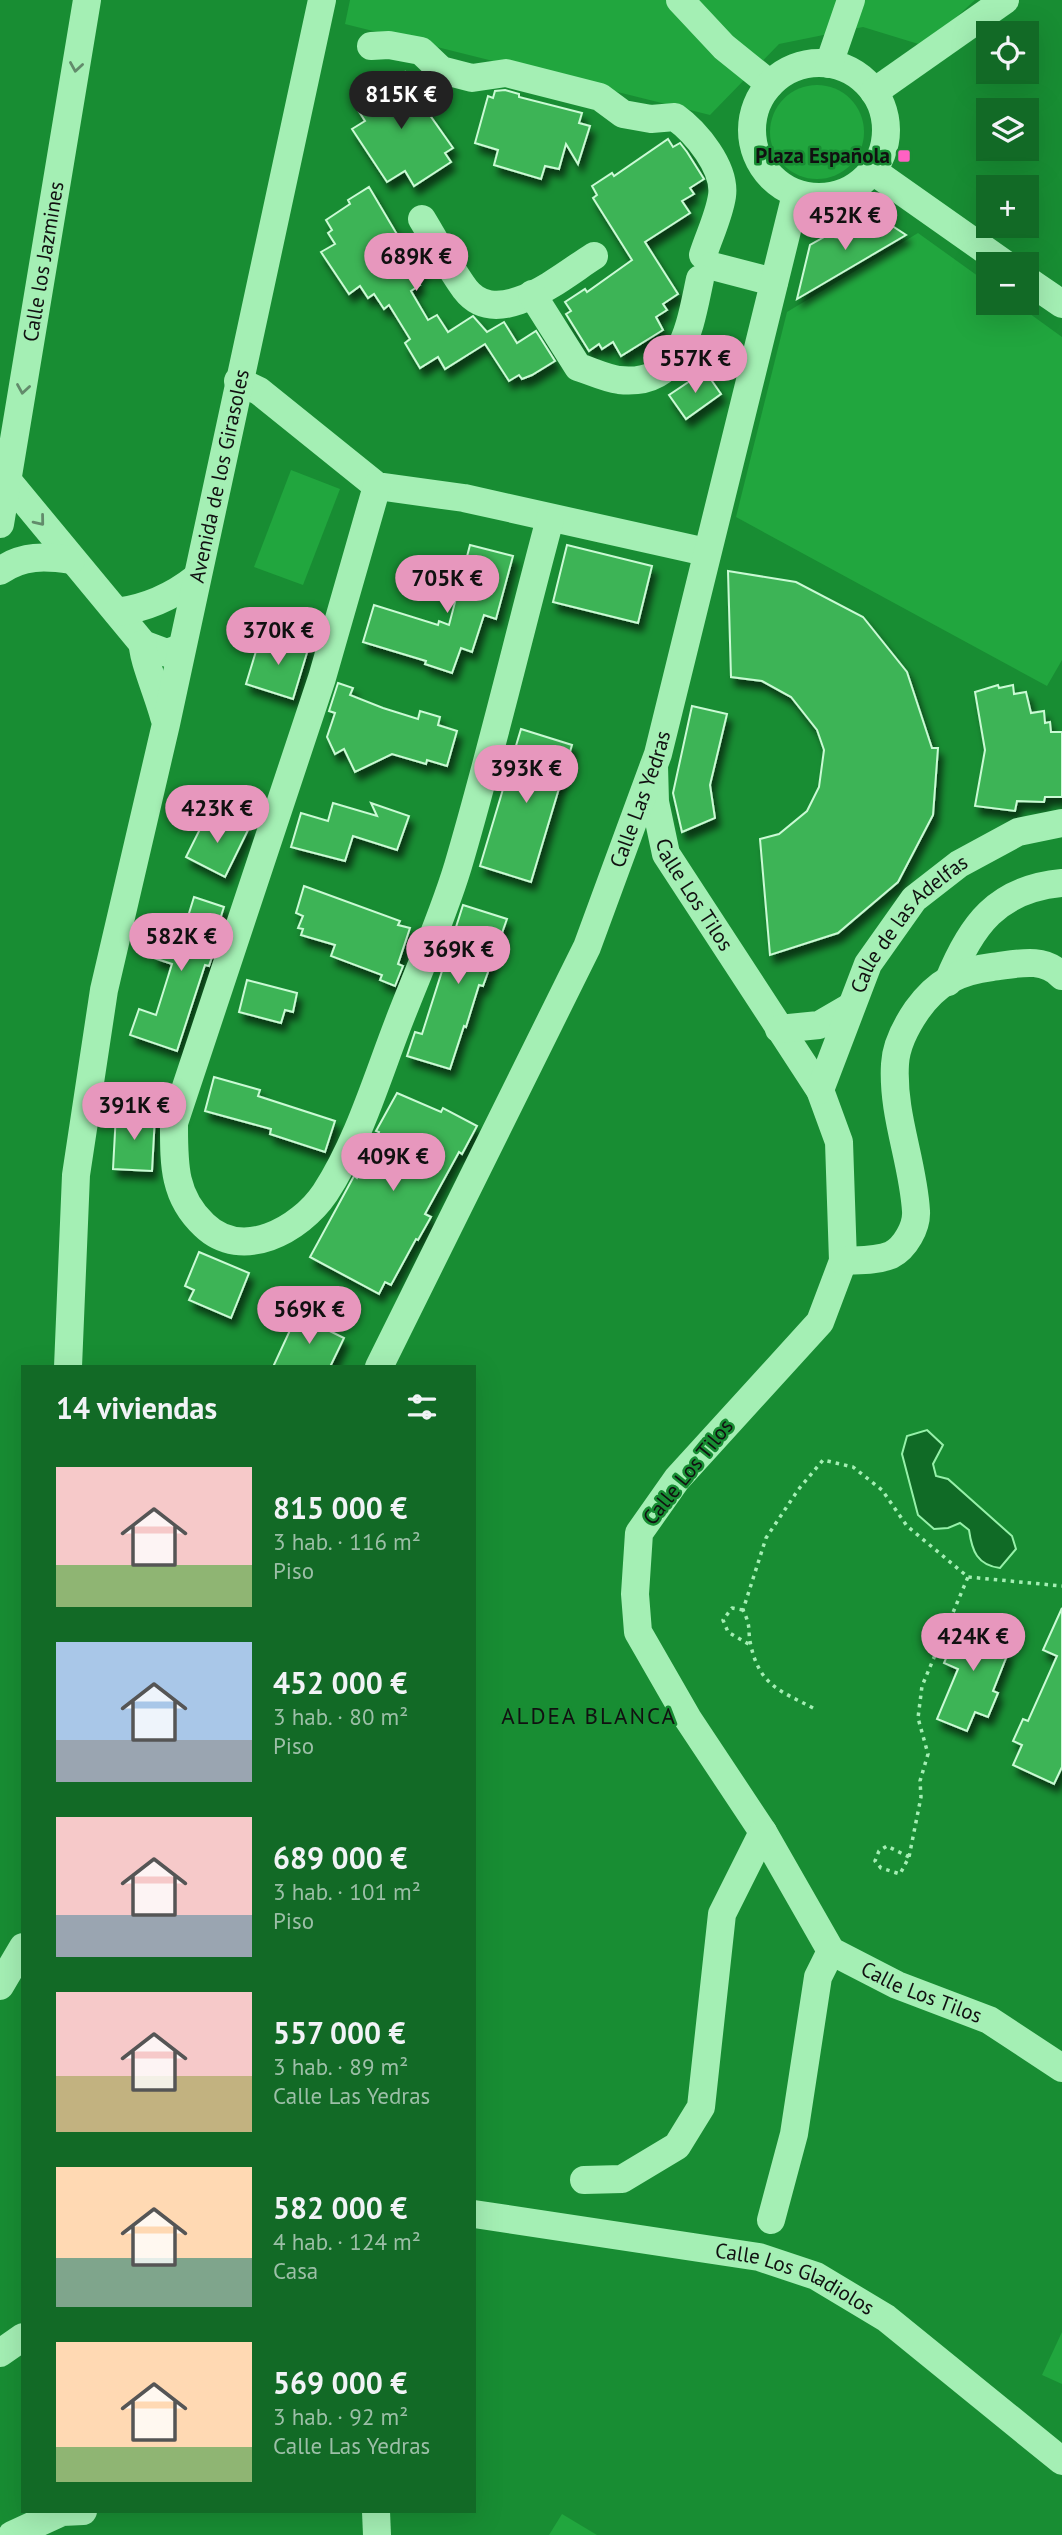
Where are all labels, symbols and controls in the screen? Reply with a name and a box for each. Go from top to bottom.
map controls [976,21,1039,315]
button: locate [976,21,1039,84]
one-way arrow [69,61,84,73]
pin: 815K € [344,72,458,131]
text: 815K € [365,79,437,108]
button: layers [976,98,1039,161]
place label: Plaza Española [755,142,890,169]
marker: Plaza Española [896,148,912,164]
button: + [976,175,1039,238]
street label: Calle los Jazmines [16,179,70,344]
pin: 452K € [788,192,902,252]
text: 452K € [809,200,881,229]
pin: 689K € [359,233,473,293]
text: 689K € [380,241,452,270]
button: − [976,252,1039,315]
pin: 557K € [638,336,752,395]
text: 557K € [659,343,731,372]
street label: Avenida de los Girasoles [183,367,255,585]
one-way arrow [16,383,31,395]
one-way arrow [31,513,44,525]
pin: 705K € [390,556,504,615]
text: 705K € [411,563,483,592]
pin: 370K € [221,608,335,667]
text: 370K € [242,615,314,644]
street label: Calle Las Yedras [603,728,676,871]
pin: 393K € [469,746,583,805]
text: 393K € [490,753,562,782]
pin: 423K € [160,786,274,845]
text: 423K € [181,793,253,822]
street label: Calle Los Tilos [650,836,740,956]
street label: Calle de las Adelfas [844,848,972,997]
pin: 582K € [124,914,238,973]
text: 582K € [145,921,217,950]
pin: 369K € [401,926,515,986]
text: 369K € [422,934,494,963]
pin: 391K € [77,1082,191,1142]
text: 391K € [98,1090,170,1119]
pin: 409K € [336,1134,450,1193]
text: 409K € [357,1141,429,1170]
pin: 569K € [252,1286,366,1346]
text: 569K € [273,1294,345,1323]
text: 14 viviendas [56,1388,217,1427]
icon: filters [403,1388,441,1426]
street label: Calle Los Tilos [637,1413,739,1530]
text: 815 000 € [273,1488,407,1527]
icon: home [112,1495,196,1579]
text: 3 hab. · 116 m² [273,1527,421,1556]
text: Piso [273,1556,314,1585]
pin: 424K € [916,1614,1030,1673]
text: 424K € [937,1621,1009,1650]
text: 452 000 € [273,1663,407,1702]
icon: home [112,1670,196,1754]
district label: ALDEA BLANCA [501,1701,677,1730]
text: 3 hab. · 80 m² [273,1702,408,1731]
text: Piso [273,1731,314,1760]
text: 689 000 € [273,1838,407,1877]
icon: home [112,1845,196,1929]
text: 3 hab. · 101 m² [273,1877,421,1906]
text: Piso [273,1906,314,1935]
street label: Calle Los Tilos [856,1955,986,2029]
text: 557 000 € [273,2013,406,2052]
icon: home [112,2020,196,2104]
text: 3 hab. · 89 m² [273,2052,408,2081]
text: Calle Las Yedras [273,2081,430,2110]
text: 582 000 € [273,2188,407,2227]
icon: home [112,2195,196,2279]
text: 4 hab. · 124 m² [273,2227,421,2256]
street label: Calle Los Gladiolos [713,2237,879,2321]
text: Casa [273,2256,318,2285]
text: 569 000 € [273,2363,407,2402]
icon: home [112,2370,196,2454]
text: 3 hab. · 92 m² [273,2402,408,2431]
text: Calle Las Yedras [273,2431,430,2460]

